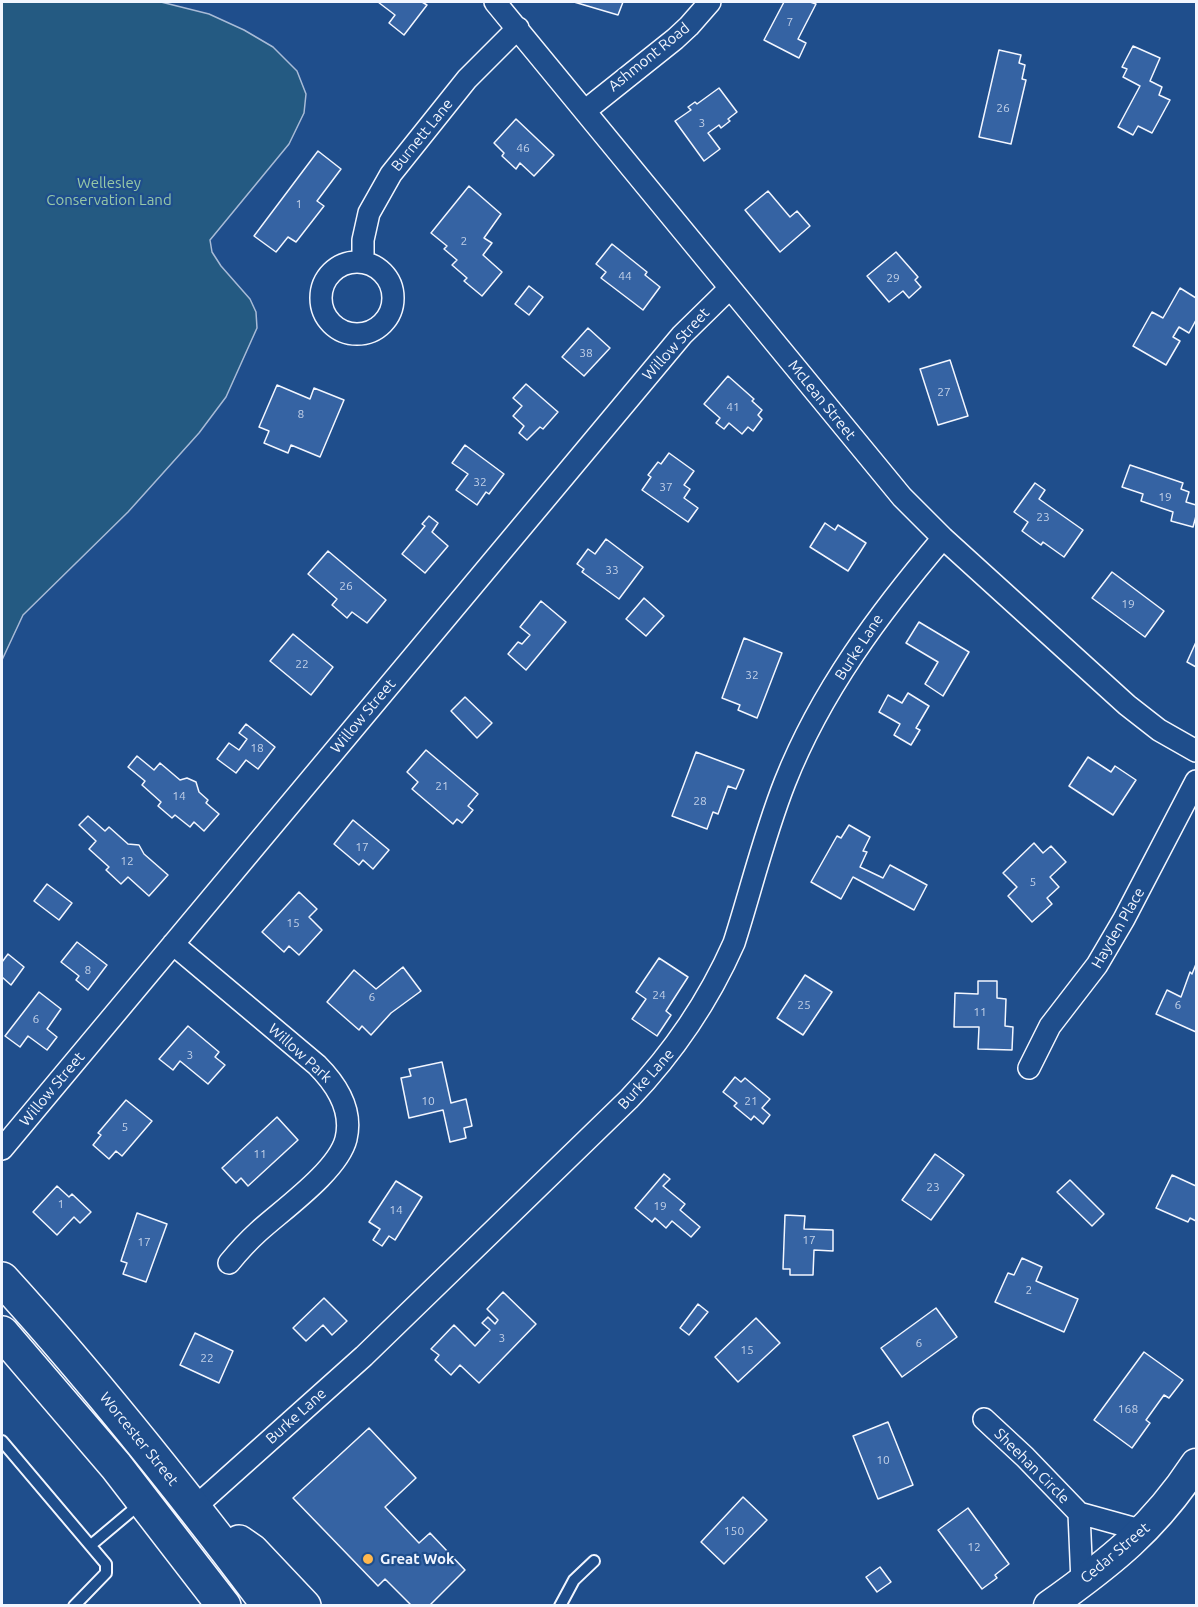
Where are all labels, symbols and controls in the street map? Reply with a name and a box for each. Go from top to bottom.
house number: 7 [787,15,793,29]
street label: Ashmont Road [605,19,693,95]
street label: Burnett Lane [387,95,457,175]
house number: 26 [996,101,1010,115]
house number: 3 [699,116,705,130]
house number: 46 [516,141,530,155]
park label: Wellesley Conservation Land [46,174,172,209]
house number: 1 [296,197,302,211]
house number: 2 [461,234,467,248]
house number: 44 [618,269,632,283]
house number: 29 [886,271,900,285]
street label: Willow Street [639,304,713,384]
house number: 38 [579,346,593,360]
street label: McLean Street [784,356,860,444]
house number: 27 [937,385,951,399]
house number: 41 [726,400,740,414]
house number: 8 [298,407,304,421]
house number: 32 [473,475,487,489]
house number: 37 [659,480,673,494]
house number: 19 [1158,490,1172,504]
house number: 23 [1036,510,1050,524]
house number: 33 [605,563,619,577]
house number: 26 [339,579,353,593]
house number: 19 [1121,597,1135,611]
street label: Burke Lane [831,611,887,683]
house number: 22 [295,657,309,671]
house number: 32 [745,668,759,682]
street label: Willow Street [327,675,399,757]
house number: 18 [250,741,264,755]
house number: 21 [435,779,449,793]
house number: 14 [172,789,186,803]
house number: 28 [693,794,707,808]
house number: 17 [355,840,369,854]
house number: 12 [120,854,134,868]
house number: 5 [1030,875,1036,889]
street label: Hayden Place [1088,884,1148,972]
house number: 15 [286,916,300,930]
house number: 8 [85,963,91,977]
house number: 24 [652,988,666,1002]
house number: 6 [369,990,375,1004]
house number: 25 [797,998,811,1012]
house number: 6 [1175,998,1181,1012]
house number: 11 [973,1005,987,1019]
house number: 6 [33,1012,39,1026]
street label: Willow Park [265,1020,335,1086]
street label: Burke Lane [614,1045,678,1113]
street label: Willow Street [16,1048,88,1130]
house number: 3 [187,1048,193,1062]
house number: 10 [421,1094,435,1108]
house number: 21 [744,1094,758,1108]
house number: 5 [122,1120,128,1134]
house number: 11 [253,1147,267,1161]
house number: 23 [926,1180,940,1194]
house number: 1 [58,1197,64,1211]
house number: 19 [653,1199,667,1213]
house number: 14 [389,1203,403,1217]
house number: 17 [802,1233,816,1247]
house number: 17 [137,1235,151,1249]
house number: 2 [1026,1283,1032,1297]
house number: 3 [499,1331,505,1345]
house number: 6 [916,1336,922,1350]
house number: 15 [740,1343,754,1357]
house number: 22 [200,1351,214,1365]
street label: Burke Lane [262,1384,330,1448]
street label: Worcester Street [96,1389,182,1489]
house number: 168 [1118,1402,1138,1416]
street label: Sheehan Circle [991,1425,1073,1507]
house number: 10 [876,1453,890,1467]
street label: Cedar Street [1077,1519,1153,1587]
house number: 150 [724,1524,744,1538]
house number: 12 [967,1540,981,1554]
place label: Great Wok [380,1550,454,1568]
marker: Great Wok [361,1552,375,1566]

